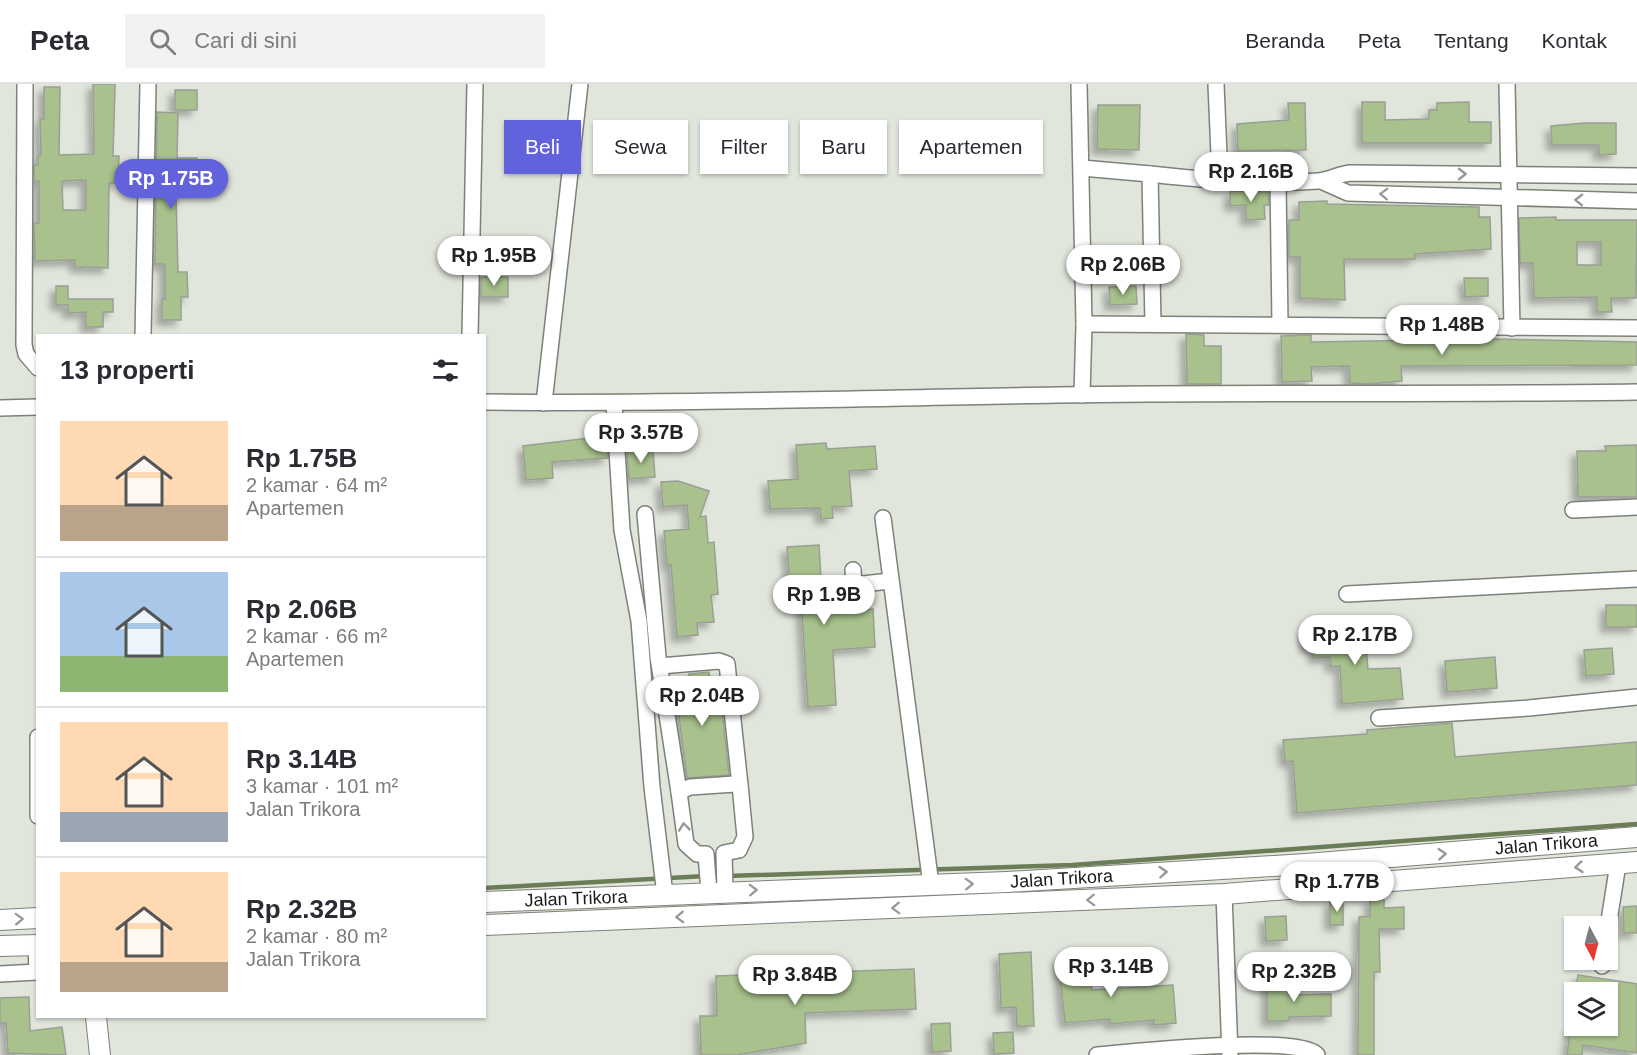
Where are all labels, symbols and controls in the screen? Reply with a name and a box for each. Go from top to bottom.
search box [125,14,545,68]
text: Peta [30,25,89,56]
icon: search [146,25,179,58]
text: Cari di sini [194,28,297,53]
text: Beranda [1245,29,1325,52]
text: Peta [1358,29,1401,52]
text: Tentang [1434,29,1509,52]
text: Kontak [1542,29,1607,52]
chip: Beli [504,120,581,174]
chip: Sewa [593,120,688,174]
chip: Filter [700,120,788,174]
chip: Baru [800,120,887,174]
chip: Apartemen [899,120,1043,174]
pin: Rp 2.16B [1189,152,1313,203]
pin: Rp 1.75B [109,159,233,210]
text: Rp 2.16B [1208,160,1294,182]
text: Rp 1.75B [128,167,214,189]
one-way arrow [1458,168,1467,180]
one-way arrow [1379,188,1388,201]
one-way arrow [1574,194,1583,207]
pin: Rp 1.95B [432,236,556,287]
text: Rp 1.95B [451,244,537,266]
pin: Rp 2.06B [1061,245,1185,296]
text: Rp 2.06B [1080,253,1166,275]
pin: Rp 1.48B [1380,305,1504,356]
text: Rp 1.48B [1399,313,1485,335]
icon: filters [429,354,462,387]
text: 13 properti [60,355,194,385]
pin: Rp 3.57B [579,413,703,464]
text: Rp 3.57B [598,421,684,443]
text: Rp 1.75B [246,443,357,473]
icon: home [108,445,180,517]
text: 2 kamar · 64 m² [246,474,387,496]
text: Apartemen [246,497,344,519]
pin: Rp 1.9B [769,575,879,626]
text: Rp 1.9B [787,583,861,605]
text: Rp 2.06B [246,594,357,624]
icon: home [108,596,180,668]
pin: Rp 2.17B [1293,615,1417,666]
text: Rp 2.17B [1312,623,1398,645]
text: 2 kamar · 66 m² [246,625,387,647]
text: Apartemen [246,648,344,670]
pin: Rp 2.04B [640,676,764,727]
text: Rp 2.04B [659,684,745,706]
text: Rp 3.14B [246,744,357,774]
icon: home [108,746,180,818]
text: 3 kamar · 101 m² [246,775,398,797]
text: Jalan Trikora [246,798,361,820]
one-way arrow [678,822,691,831]
street label: Jalan Trikora [1494,830,1599,859]
one-way arrow [1437,847,1446,860]
one-way arrow [1574,860,1583,872]
pin: Rp 1.77B [1275,862,1399,913]
street label: Jalan Trikora [1009,866,1115,892]
one-way arrow [1159,866,1168,879]
text: Rp 1.77B [1294,870,1380,892]
one-way arrow [964,877,973,890]
one-way arrow [748,883,757,896]
street label: Jalan Trikora [524,886,629,910]
one-way arrow [1086,893,1095,906]
text: Rp 2.32B [246,894,357,924]
icon: home [108,896,180,968]
one-way arrow [892,901,901,914]
one-way arrow [676,910,685,923]
one-way arrow [14,912,23,925]
north arrow [1564,916,1618,970]
map controls [1564,916,1618,1036]
text: 2 kamar · 80 m² [246,925,387,947]
pin: Rp 3.14B [1049,947,1173,998]
text: Jalan Trikora [246,948,361,970]
pin: Rp 2.32B [1232,952,1356,1003]
pin: Rp 3.84B [733,955,857,1006]
text: Rp 3.14B [1068,955,1154,977]
text: Rp 2.32B [1251,960,1337,982]
text: Rp 3.84B [752,963,838,985]
button: layers [1564,982,1618,1036]

